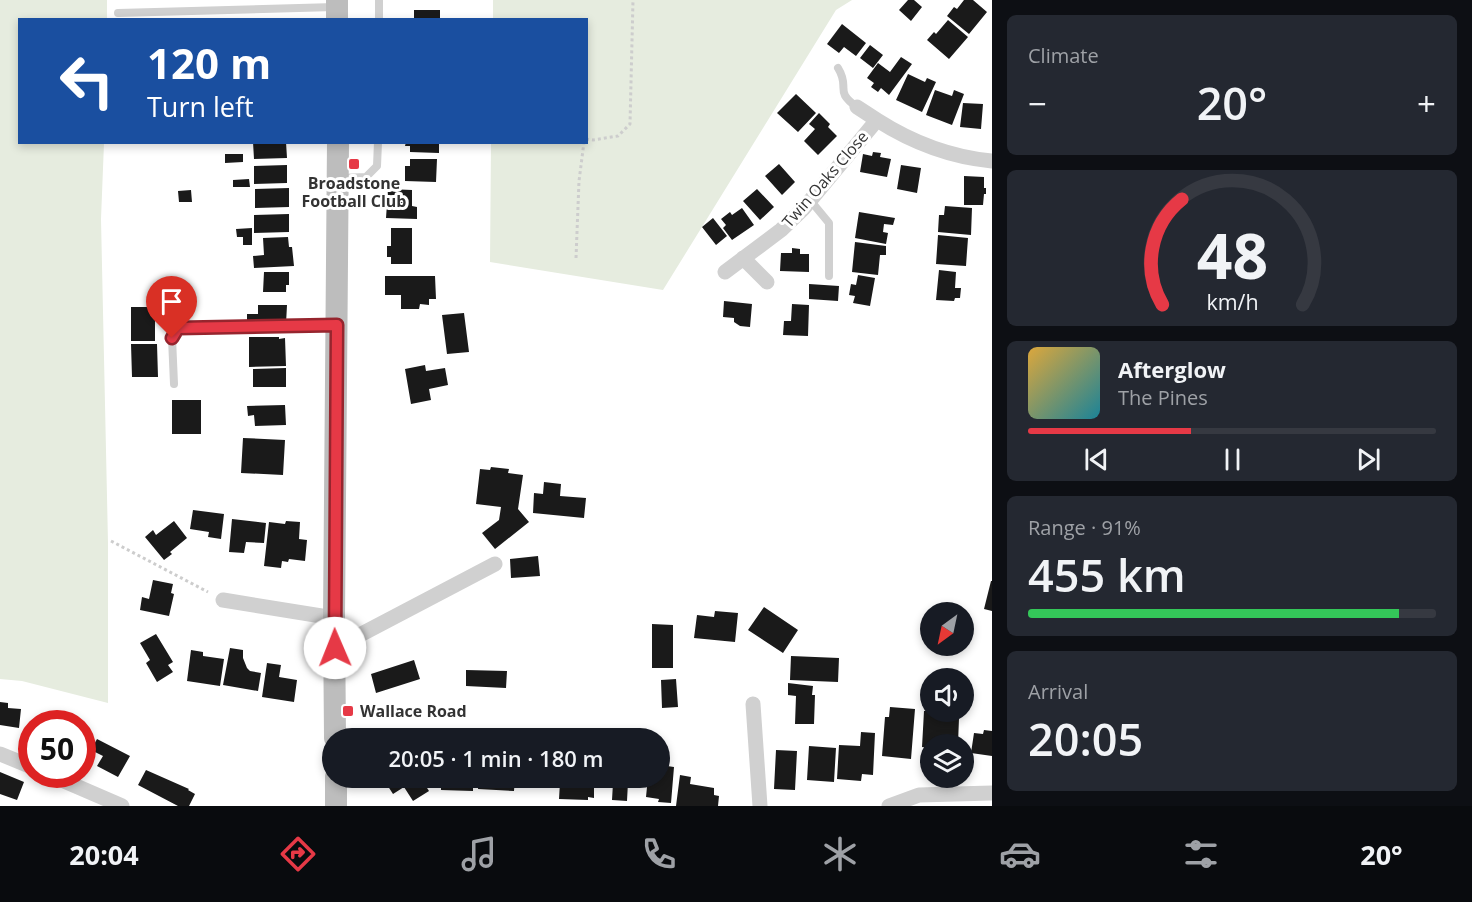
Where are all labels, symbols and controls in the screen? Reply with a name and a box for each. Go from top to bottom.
text: 120 m [147,34,271,91]
icon: left [48,42,126,120]
text: Climate [1028,42,1099,69]
text: 20° [1197,72,1267,133]
text: − [1028,81,1047,126]
text: + [1417,81,1436,126]
text: Turn left [147,88,254,125]
street label: Twin Oaks Close [777,126,873,232]
marker: Broadstone Football Club [347,157,361,171]
place label: Broadstone Football Club [302,172,406,212]
text: 48 [1196,212,1268,297]
pin [146,276,197,338]
icon: arrive [155,285,188,318]
text: km/h [1206,287,1258,316]
text: Afterglow [1118,354,1226,384]
text: The Pines [1118,384,1208,411]
icon: previous [1080,443,1113,476]
icon: pause [1216,443,1249,476]
icon: next [1352,443,1385,476]
text: Range · 91% [1028,514,1141,541]
text: 455 km [1028,544,1186,605]
north arrow [920,602,974,656]
map controls [920,602,974,788]
position arrow [303,616,367,680]
button: sound [920,668,974,722]
text: Arrival [1028,678,1088,705]
place label: Wallace Road [360,700,467,722]
marker: Wallace Road [341,704,355,718]
text: 20:05 [1028,708,1143,769]
speed limit sign: 50 [18,710,96,788]
button: layers [920,734,974,788]
text: 20:05 · 1 min · 180 m [388,743,604,773]
icon: directions [277,833,319,875]
icon: music [458,833,500,875]
icon: phone [638,833,680,875]
icon: climate [819,833,861,875]
icon: car [999,833,1041,875]
icon: filters [1180,833,1222,875]
text: 20:04 [69,836,139,873]
text: 20° [1360,836,1403,873]

